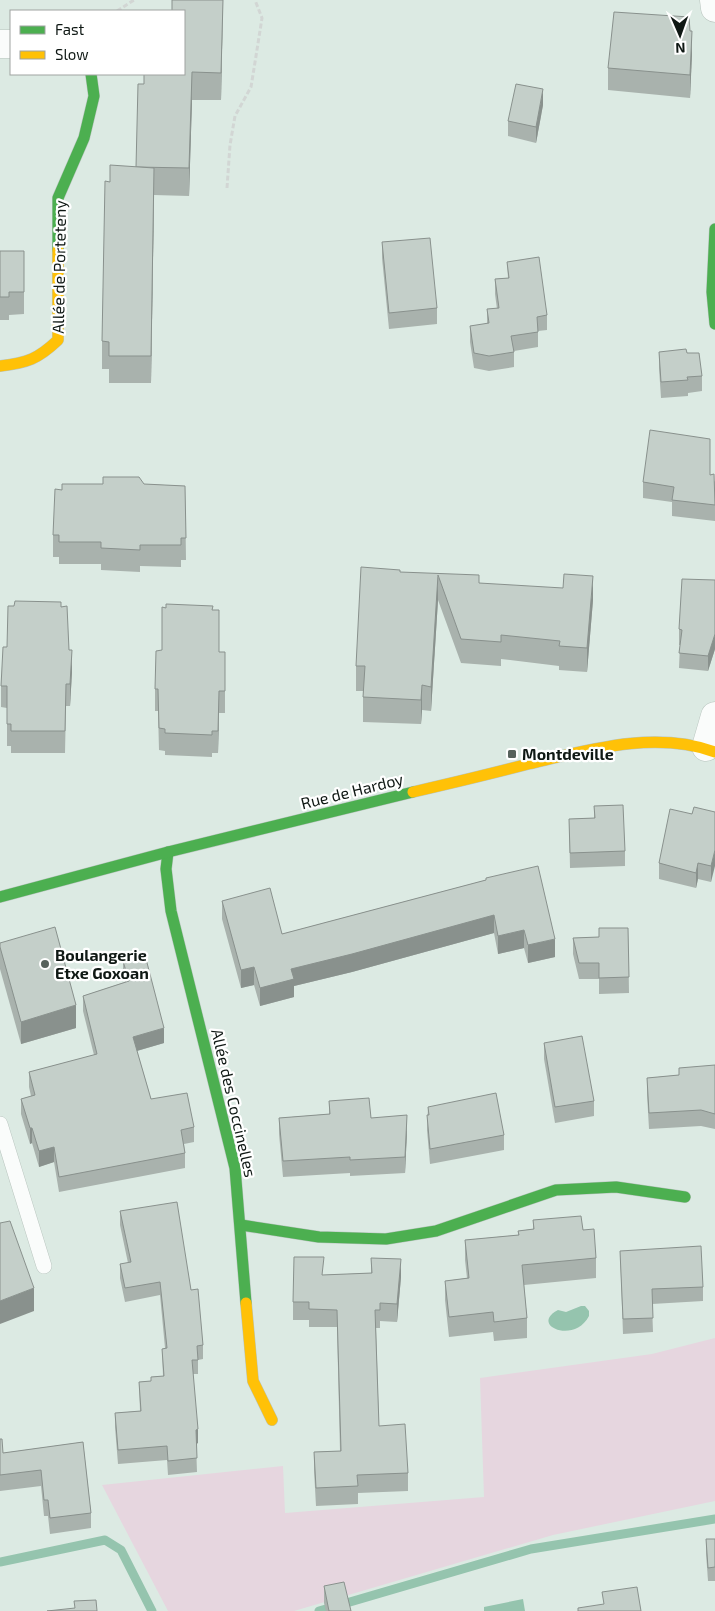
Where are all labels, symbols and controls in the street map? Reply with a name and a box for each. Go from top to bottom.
legend [10,10,185,75]
north arrow [655,10,705,60]
text: Fast [55,20,85,38]
text: N [675,40,686,57]
text: Slow [55,45,89,63]
street label: Allée de Porteteny [48,200,69,334]
place label: Montdeville [522,744,614,763]
marker: Montdeville [506,748,518,760]
street label: Rue de Hardoy [299,768,406,812]
place label: Boulangerie Etxe Goxoan [55,945,149,982]
marker: Boulangerie Etxe Goxoan [39,958,51,970]
street label: Allée des Coccinelles [208,1027,261,1179]

